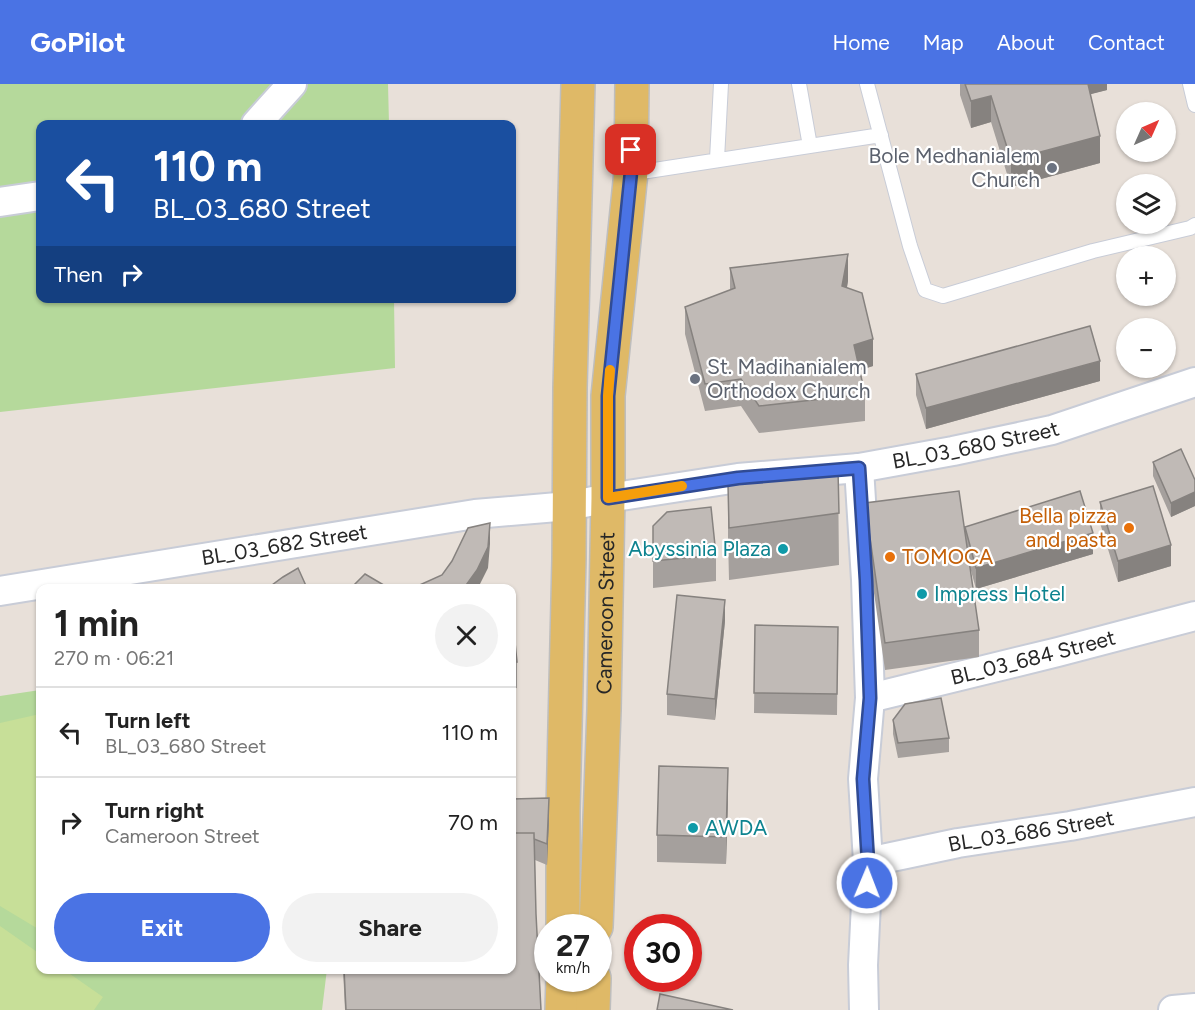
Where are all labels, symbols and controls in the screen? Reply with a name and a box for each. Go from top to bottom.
text: GoPilot [30,25,126,59]
text: Home [833,30,890,55]
text: Map [923,30,964,55]
text: About [997,30,1055,55]
text: Contact [1088,30,1165,55]
north arrow [1116,102,1176,162]
map controls [1116,102,1176,378]
pin [605,124,656,175]
icon: arrive [614,133,647,166]
text: 110 m [153,141,262,192]
place label: Bole Medhanialem Church [868,143,1040,192]
icon: left [54,144,132,222]
marker: Bole Medhanialem Church [1045,161,1059,175]
button: layers [1116,174,1176,234]
text: BL_03_680 Street [153,192,371,225]
button: + [1116,246,1176,306]
icon: right [115,258,148,291]
text: Then [54,261,103,288]
button: − [1116,318,1176,378]
place label: St. Madihanialem Orthodox Church [707,354,871,403]
marker: St. Madihanialem Orthodox Church [688,372,702,386]
street label: BL_03_680 Street [890,416,1062,474]
place label: Bella pizza and pasta [1019,503,1117,552]
street label: BL_03_682 Street [199,519,369,570]
marker: Bella pizza and pasta [1122,521,1136,535]
street label: Cameroon Street [591,532,619,695]
place label: Abyssinia Plaza [628,536,771,561]
marker: Abyssinia Plaza [776,542,790,556]
place label: TOMOCA [902,544,993,569]
marker: TOMOCA [883,550,897,564]
place label: Impress Hotel [934,581,1065,606]
marker: Impress Hotel [915,587,929,601]
text: 1 min [54,602,139,645]
button: close [435,604,498,667]
street label: BL_03_684 Street [948,624,1118,690]
text: 270 m · 06:21 [54,646,174,670]
text: Turn left [105,707,191,734]
icon: left [54,716,87,749]
text: 110 m [442,719,498,746]
text: BL_03_680 Street [105,734,266,758]
text: Turn right [105,797,204,824]
street label: BL_03_686 Street [946,805,1116,857]
icon: right [54,806,87,839]
text: 70 m [448,809,498,836]
place label: AWDA [705,815,767,840]
marker: AWDA [686,821,700,835]
text: Cameroon Street [105,824,260,848]
position arrow [835,851,899,915]
button: Exit [54,893,270,962]
button: Share [282,893,498,962]
speed limit sign: 30 [624,914,702,992]
text: 27 [556,927,590,964]
text: km/h [556,959,590,977]

